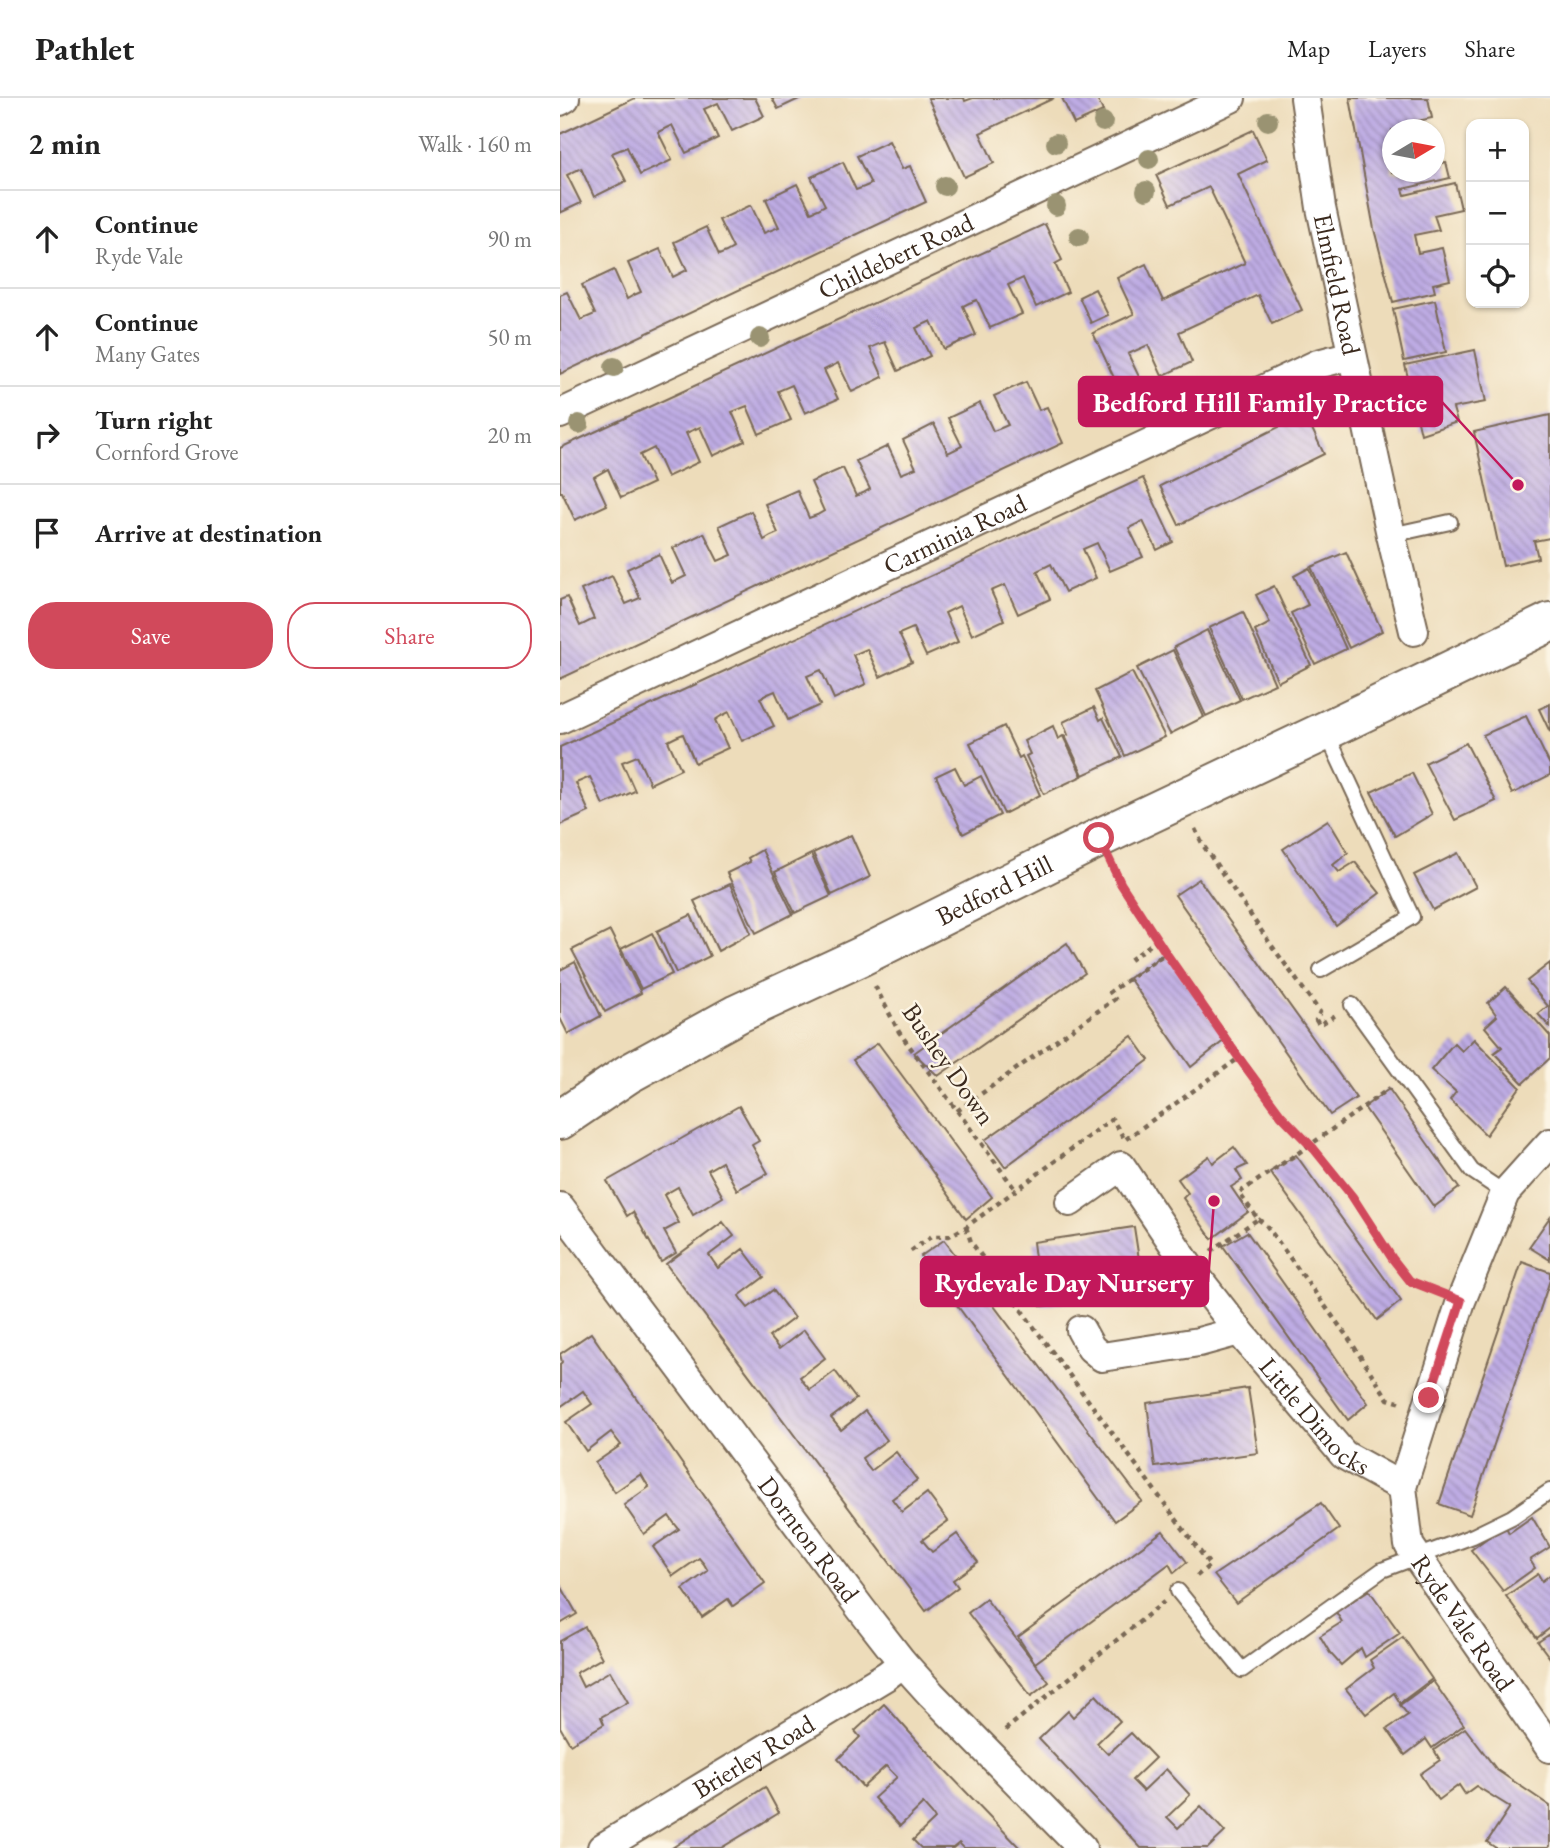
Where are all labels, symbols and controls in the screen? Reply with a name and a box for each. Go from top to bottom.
text: Pathlet [35,27,134,70]
text: Map [1287,33,1330,64]
text: Layers [1368,33,1427,64]
text: Share [1465,33,1515,64]
north arrow [1382,119,1445,182]
map controls [1466,119,1529,308]
button: + [1466,119,1529,182]
text: 2 min [28,124,101,163]
text: Walk · 160 m [418,129,532,159]
button: − [1466,182,1529,245]
street label: Childebert Road [812,204,980,307]
text: Continue [95,207,198,241]
street label: Elmfield Road [1306,210,1369,359]
icon: ahead [28,220,66,258]
text: 90 m [487,224,532,254]
text: Ryde Vale [95,241,183,271]
button: locate [1466,245,1529,308]
text: Continue [95,305,198,339]
icon: ahead [28,318,66,356]
text: 50 m [487,322,532,352]
text: Many Gates [95,339,200,369]
callout: Bedford Hill Family Practice [1079,377,1442,426]
text: Bedford Hill Family Practice [1093,384,1427,420]
text: Turn right [95,403,213,437]
icon: right [28,416,66,454]
text: 20 m [487,420,532,450]
text: Cornford Grove [95,437,239,467]
street label: Carminia Road [878,486,1033,582]
icon: arrive [28,514,66,552]
text: Arrive at destination [95,516,322,550]
button: Save [28,602,273,669]
button: Share [287,602,532,669]
route start [1083,822,1114,853]
street label: Bedford Hill [930,847,1058,933]
street label: Bushey Down [895,996,1004,1132]
callout: Rydevale Day Nursery [921,1257,1208,1306]
text: Rydevale Day Nursery [934,1264,1194,1300]
street label: Little Dimocks [1252,1350,1376,1483]
route end [1413,1382,1444,1413]
street label: Dornton Road [750,1469,868,1610]
street label: Ryde Vale Road [1404,1548,1523,1698]
street label: Brierley Road [686,1706,821,1806]

